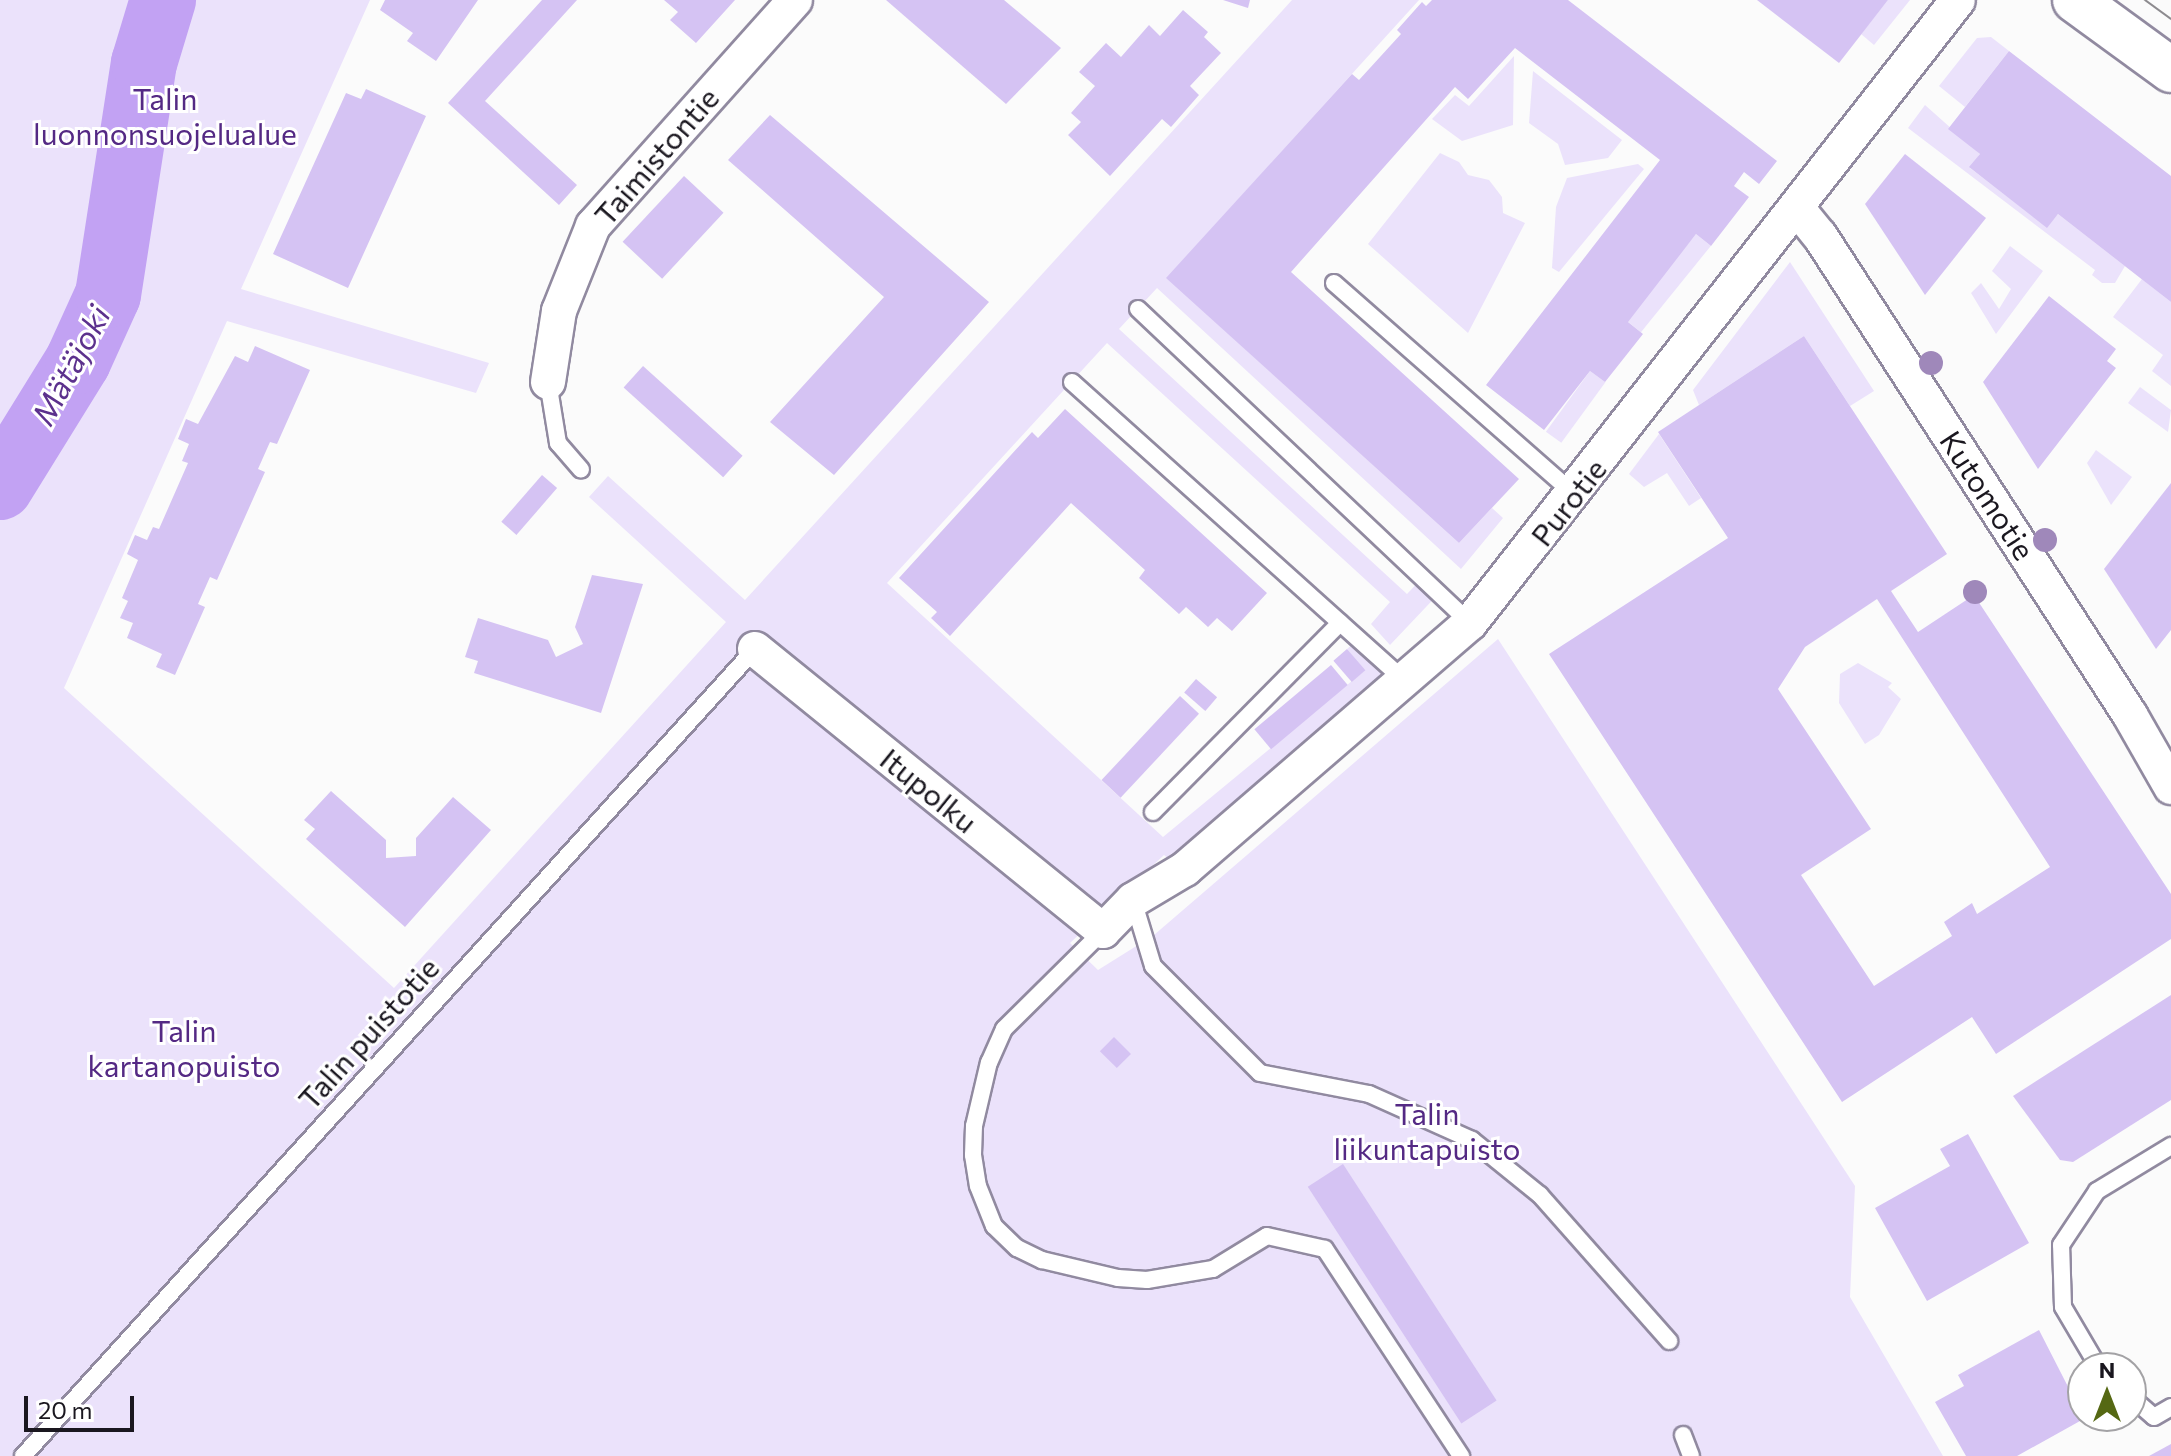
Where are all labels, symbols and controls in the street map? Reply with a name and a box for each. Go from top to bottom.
park label: Talin luonnonsuojelualue [33,80,297,150]
street label: Taimistontie [586,80,726,232]
water label: Mätäjoki [23,299,117,431]
street label: Kutomotie [1933,424,2043,566]
street label: Purotie [1523,451,1613,553]
street label: Itupolku [873,740,985,840]
street label: Talin puistotie [290,950,446,1116]
park label: Talin kartanopuisto [88,1012,280,1082]
park label: Talin liikuntapuisto [1333,1095,1521,1166]
north arrow [2067,1352,2147,1432]
text: N [2099,1356,2115,1383]
scale bar [28,1380,138,1430]
text: 20 m [38,1395,92,1424]

